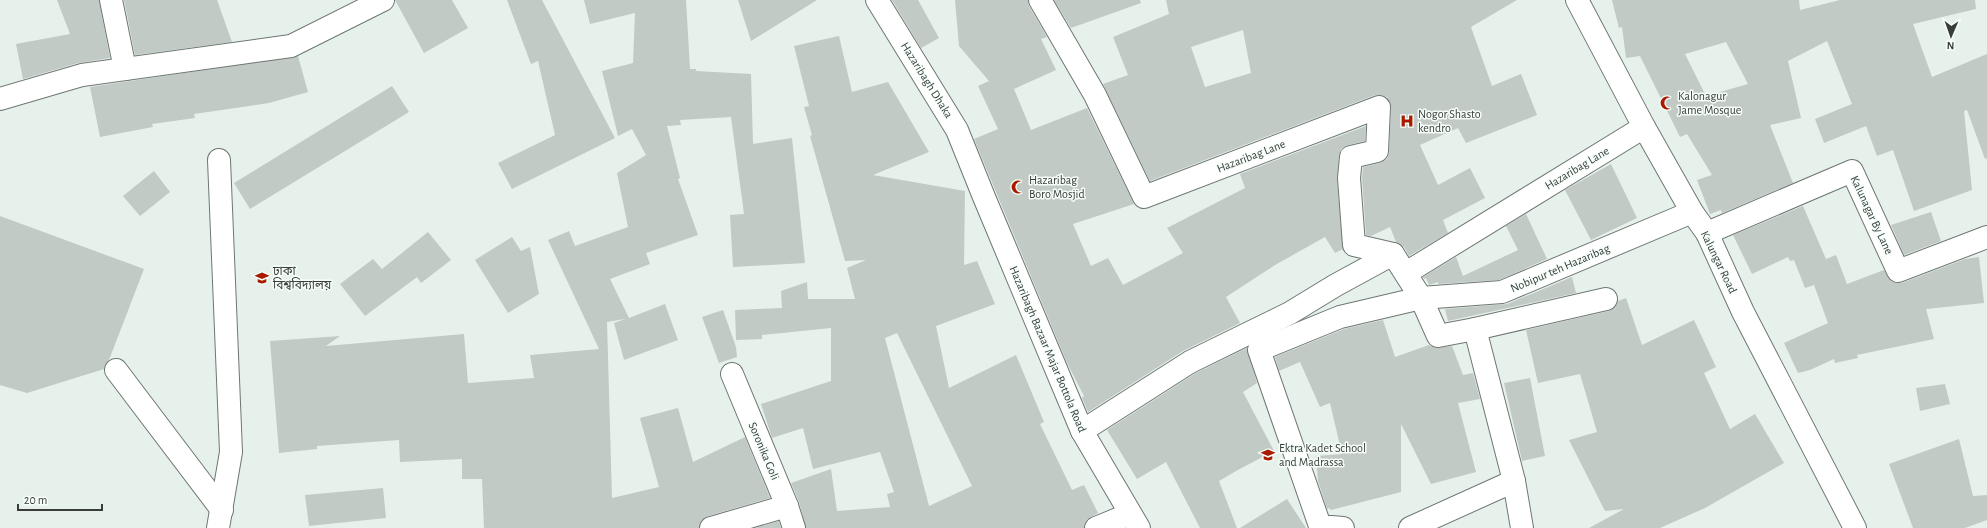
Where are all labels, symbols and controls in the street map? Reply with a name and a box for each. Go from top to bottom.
north arrow [1931,16,1971,56]
street label: Hazaribagh Dhaka [899,40,955,120]
text: N [1947,40,1955,51]
place label: Kalonagur Jame Mosque [1678,90,1741,116]
mosque icon: Kalonagur Jame Mosque [1659,95,1675,111]
place label: Nogor Shasto kendro [1418,108,1481,134]
hospital icon: Nogor Shasto kendro [1399,113,1415,129]
street label: Hazaribag Lane [1215,137,1287,175]
street label: Hazaribag Lane [1543,144,1611,192]
place label: Hazaribag Boro Mosjid [1029,174,1085,201]
street label: Kalunagar By Lane [1848,174,1895,257]
mosque icon: Hazaribag Boro Mosjid [1010,179,1026,195]
street label: Kalungar Road [1699,229,1739,295]
street label: Nobipur teh Hazaribag [1509,242,1612,294]
street label: Hazaribagh Bazaar Majar Bottola Road [1006,264,1089,434]
place label: ঢাকা বিশ্ববিদ্যালয় [272,265,332,291]
school or university icon: ঢাকা বিশ্ববিদ্যালয় [254,270,270,286]
street label: Soronika Goli [746,420,782,482]
place label: Ektra Kadet School and Madrassa [1279,442,1366,468]
school or university icon: Ektra Kadet School and Madrassa [1260,447,1276,463]
scale bar [18,486,102,512]
text: 20 m [24,494,47,506]

